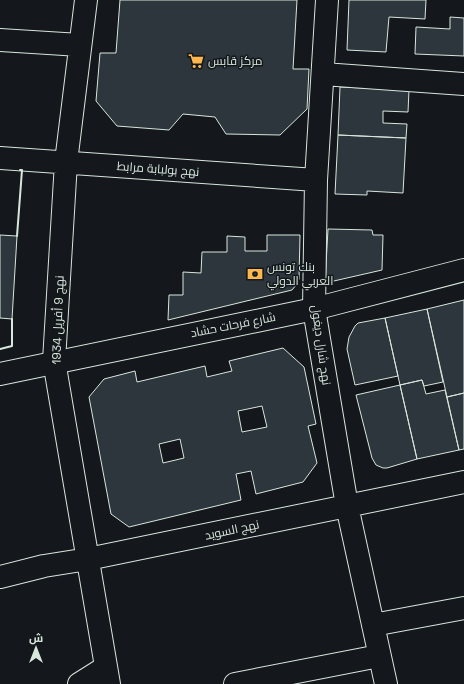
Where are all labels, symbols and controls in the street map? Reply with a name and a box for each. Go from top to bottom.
supermarket icon: مركز قابس [187,52,205,70]
place label: مركز قابس [208,53,262,69]
street label: نهج بولبابة مرابط [116,158,200,180]
place label: بنك تونس العربي الدولي [267,259,333,291]
bank icon: بنك تونس العربي الدولي [246,265,264,283]
street label: نهج 9 أفريل 1934 [48,275,68,365]
street label: نهج شارل ديغول [307,304,335,386]
street label: شارع فرحات حشاد [189,309,277,341]
street label: نهج السويد [203,516,261,544]
north arrow [16,628,56,668]
text: ش [29,631,43,645]

